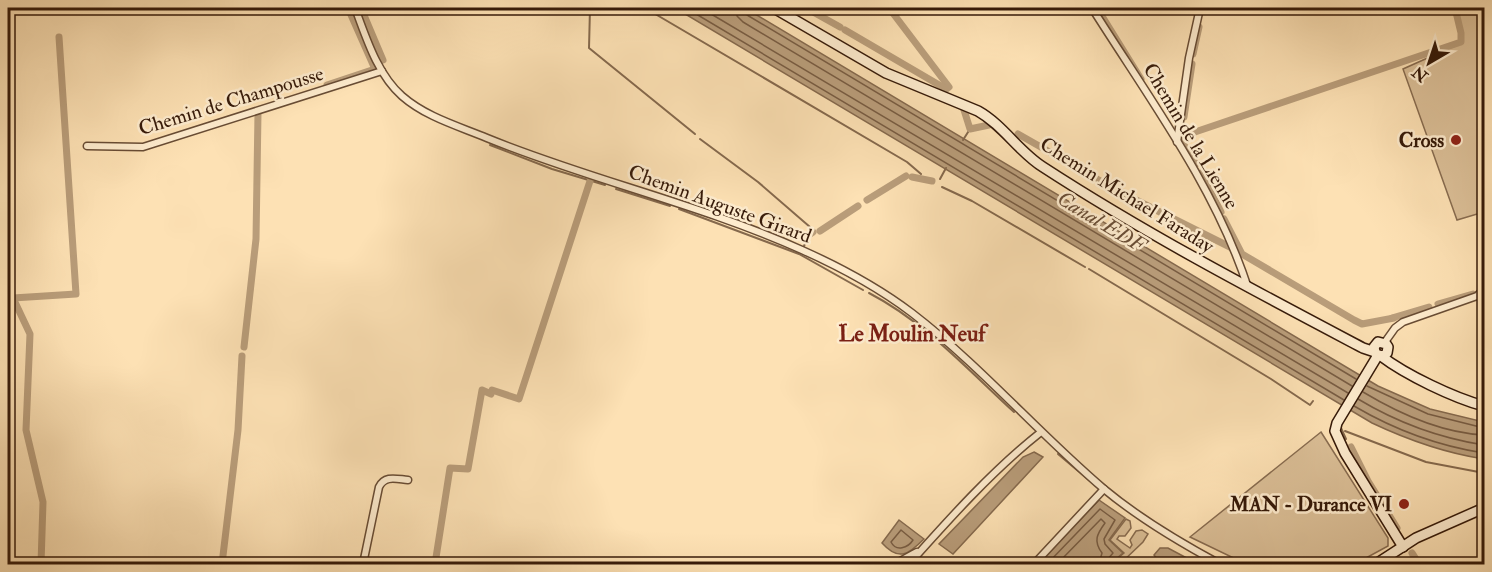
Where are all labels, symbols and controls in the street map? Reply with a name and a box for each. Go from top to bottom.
north arrow [1399,33,1459,93]
street label: Chemin de la Lienne [1138,58,1244,214]
street label: Chemin de Champousse [135,61,327,142]
text: N [1408,61,1433,87]
place label: Cross [1399,128,1444,153]
street label: Chemin Michael Faraday [1035,131,1220,259]
marker: Cross [1449,133,1463,147]
street label: Chemin Auguste Girard [625,159,815,249]
water label: Canal EDF [1052,185,1153,260]
district label: Le Moulin Neuf [838,320,989,348]
place label: MAN - Durance VI [1229,492,1392,517]
marker: MAN - Durance VI [1397,497,1411,511]

